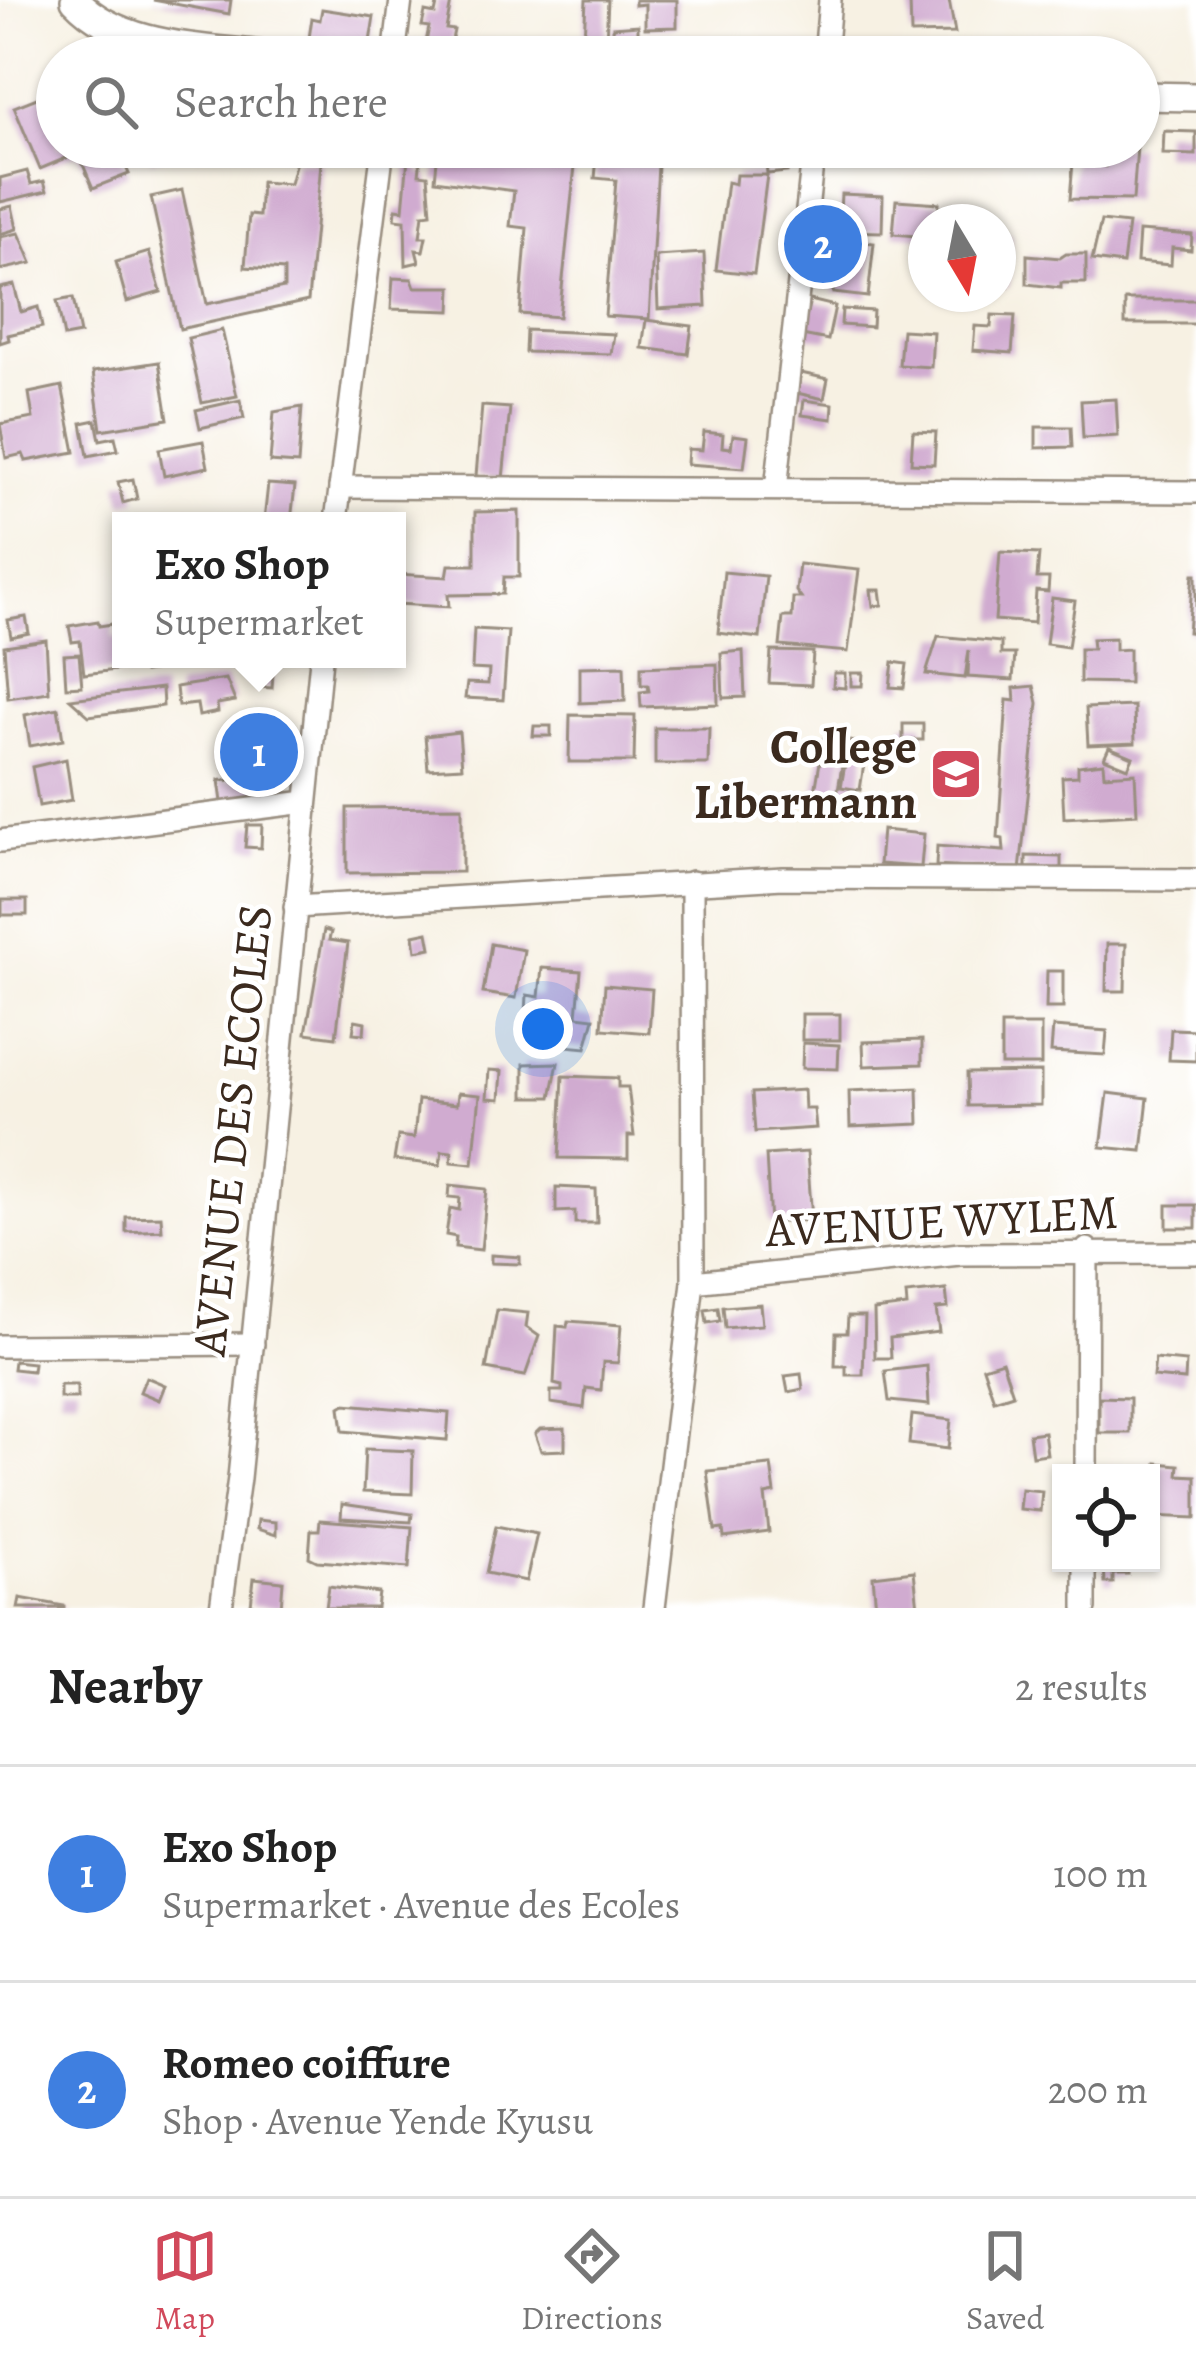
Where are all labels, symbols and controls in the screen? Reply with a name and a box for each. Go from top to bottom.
search box [36,36,1160,168]
icon: search [78,69,144,135]
text: Search here [174,71,388,133]
pin: 2 [784,199,862,289]
north arrow [908,204,1016,312]
popup [112,512,406,668]
text: Exo Shop [154,533,330,595]
text: Supermarket [154,595,364,648]
pin: 1 [220,707,298,797]
place label: College Libermann [694,714,917,835]
school or university icon: College Libermann [928,746,984,802]
street label: AVENUE DES ECOLES [175,901,288,1360]
your location [513,999,573,1059]
street label: AVENUE WYLEM [763,1179,1120,1263]
map controls [1052,1464,1160,1572]
button: locate [1052,1464,1160,1572]
text: Nearby [48,1651,202,1721]
text: 2 results [1015,1660,1148,1713]
text: Exo Shop [162,1816,337,1878]
text: 1 [80,1847,94,1900]
text: 100 m [1053,1847,1148,1900]
text: Supermarket · Avenue des Ecoles [162,1878,680,1931]
text: Romeo coiffure [162,2032,451,2094]
text: 2 [78,2063,96,2116]
text: 200 m [1048,2063,1148,2116]
text: Shop · Avenue Yende Kyusu [162,2094,593,2147]
tab: Map [152,2223,218,2340]
tab: Directions [521,2223,663,2340]
tab: Saved [966,2223,1044,2340]

